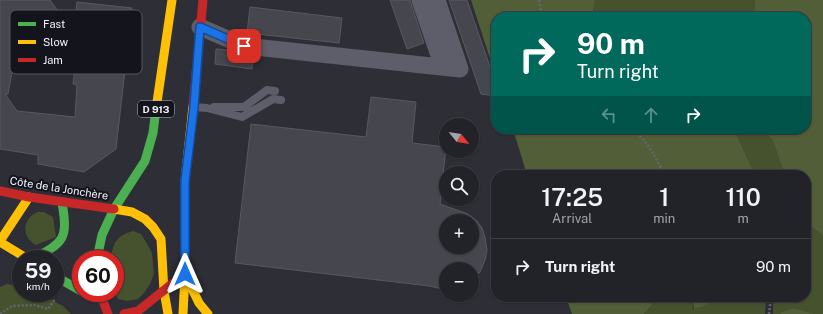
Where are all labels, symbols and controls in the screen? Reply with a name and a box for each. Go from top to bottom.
legend [10,10,142,74]
text: Fast [43,18,65,30]
text: 90 m [577,27,645,60]
icon: right [511,28,563,80]
pin [227,29,261,63]
icon: arrive [233,35,255,57]
text: Slow [43,36,69,48]
text: Jam [43,54,63,66]
text: Turn right [577,61,659,82]
road number: D 913 [138,101,174,117]
icon: left [598,104,620,126]
icon: ahead [640,104,662,126]
icon: right [682,104,704,126]
north arrow [439,118,479,158]
map controls [439,118,479,302]
button: search [439,166,479,206]
street label: Côte de la Jonchère [9,174,109,202]
text: 17:25 [541,183,603,211]
text: 1 [659,183,669,211]
text: 110 [726,183,761,211]
text: Arrival [552,211,592,226]
text: min [653,211,675,226]
text: m [738,211,749,226]
button: + [439,214,479,254]
speed limit sign: 60 [72,250,124,302]
position arrow [164,253,206,295]
icon: right [511,256,533,278]
text: Turn right [545,258,615,275]
text: 90 m [756,258,791,275]
text: 59 [25,259,51,283]
button: − [439,262,479,302]
text: km/h [26,280,50,292]

